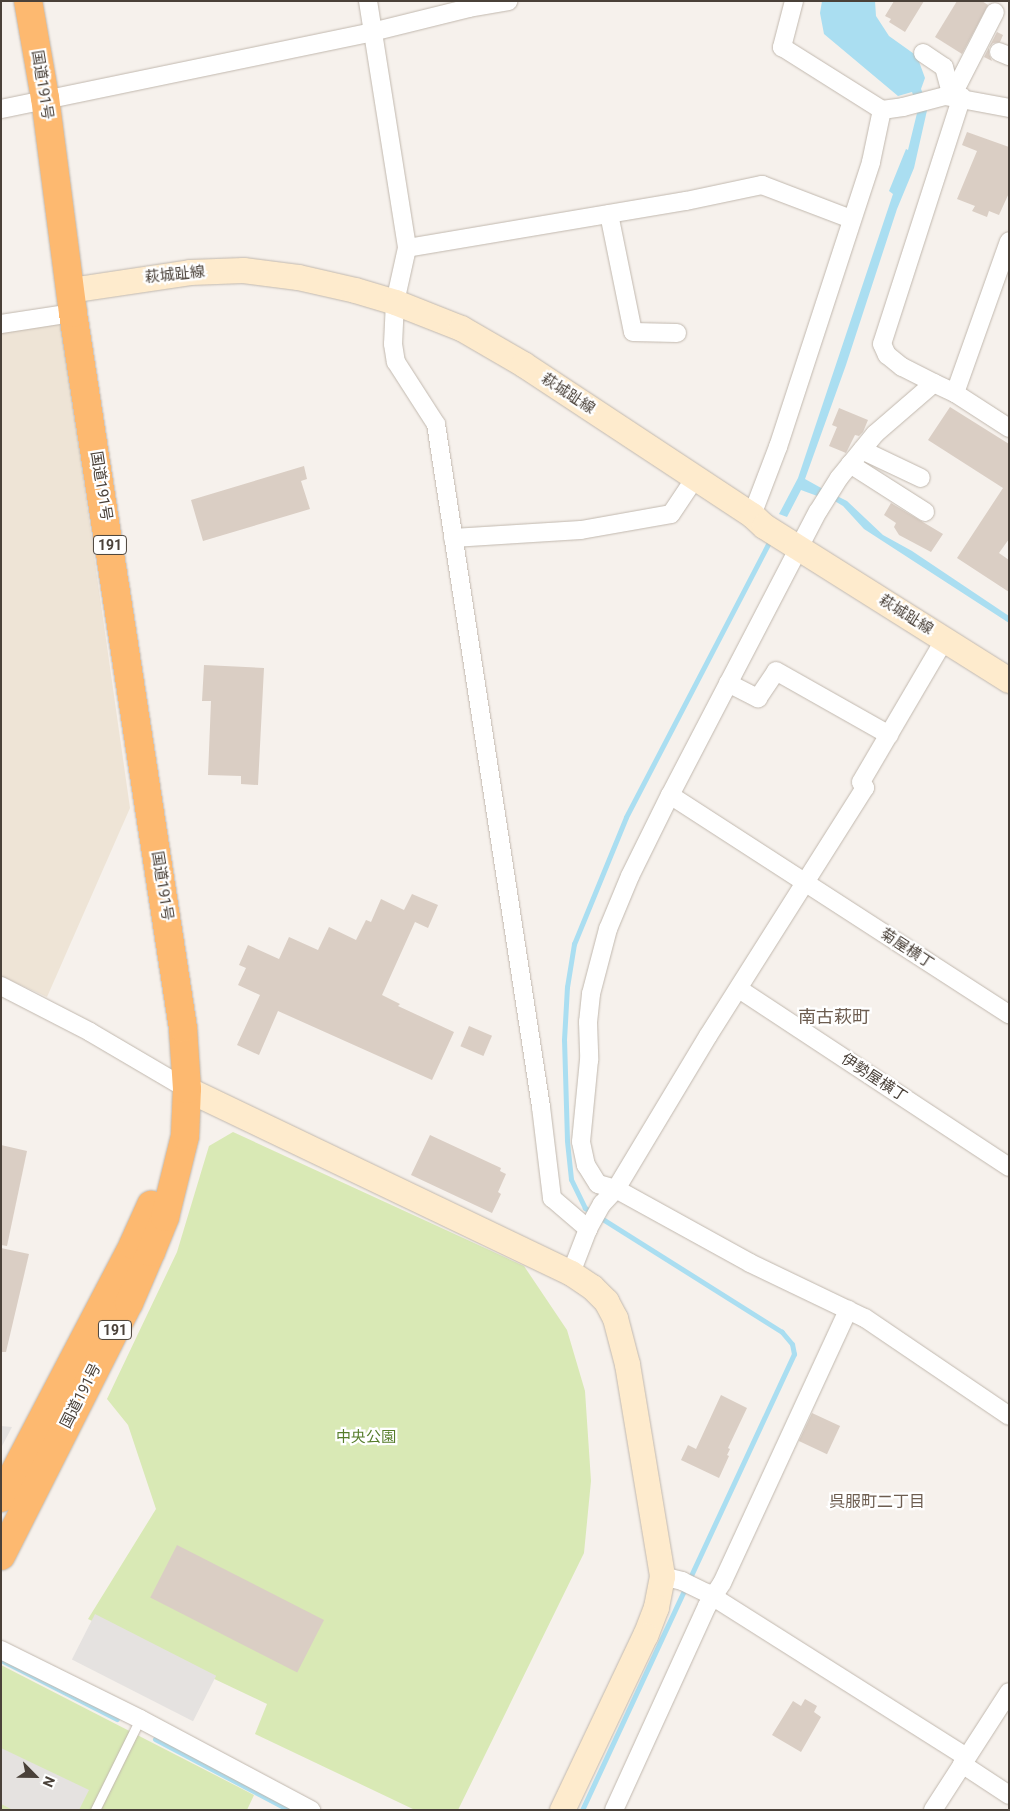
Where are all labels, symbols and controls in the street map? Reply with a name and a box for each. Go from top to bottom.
street label: 国道191号 [28,49,56,121]
street label: 萩城趾線 [144,263,206,287]
street label: 萩城趾線 [538,370,598,418]
street label: 国道191号 [87,450,115,522]
road number: 191 [92,534,128,556]
street label: 萩城趾線 [876,591,936,639]
street label: 国道191号 [148,850,176,922]
street label: 菊屋横丁 [877,925,937,973]
district label: 南古萩町 [798,1006,870,1028]
street label: 伊勢屋横丁 [838,1050,910,1106]
road number: 191 [98,1318,132,1342]
street label: 国道191号 [57,1361,105,1431]
park label: 中央公園 [336,1429,396,1447]
district label: 呉服町二丁目 [829,1492,925,1512]
north arrow [10,1751,60,1801]
text: N [40,1774,58,1790]

